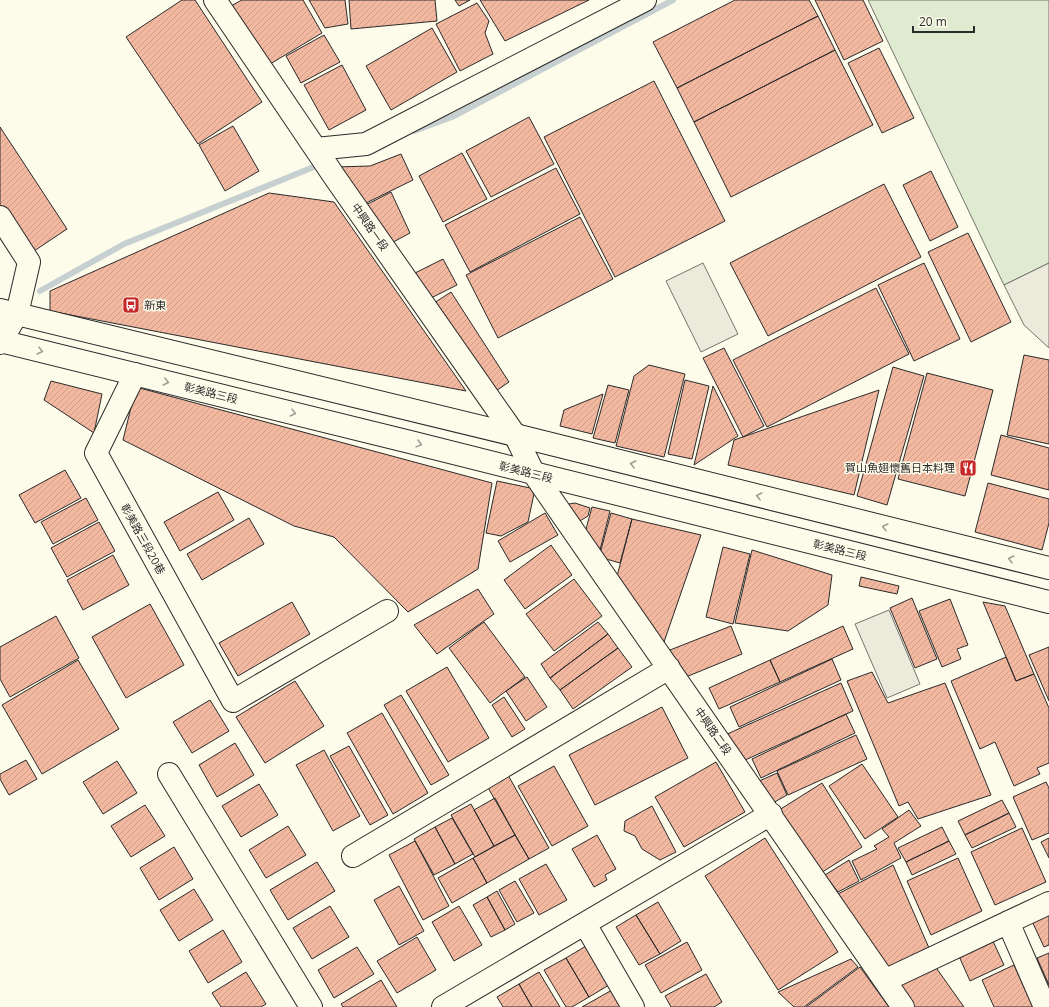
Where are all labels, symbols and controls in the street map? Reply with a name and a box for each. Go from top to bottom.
scale bar [913,8,974,34]
text: 20 m [919,13,947,30]
street label: 中興路一段 [348,200,392,254]
bus stop icon: 新東 [121,295,141,315]
place label: 新東 [144,297,166,312]
one-way arrow [37,347,43,355]
one-way arrow [162,377,169,386]
street label: 彰美路三段 [183,379,240,406]
one-way arrow [289,408,296,417]
one-way arrow [415,439,422,448]
street label: 彰美路三段 [498,458,555,485]
restaurant icon: 賀山魚翅懷舊日本料理 [958,458,978,478]
place label: 賀山魚翅懷舊日本料理 [845,460,955,475]
one-way arrow [630,461,636,469]
one-way arrow [756,492,762,500]
street label: 彰美路三段20巷 [118,501,169,577]
one-way arrow [882,523,889,532]
street label: 彰美路三段 [812,536,869,563]
one-way arrow [1008,555,1014,563]
street label: 中興路二段 [691,704,735,758]

